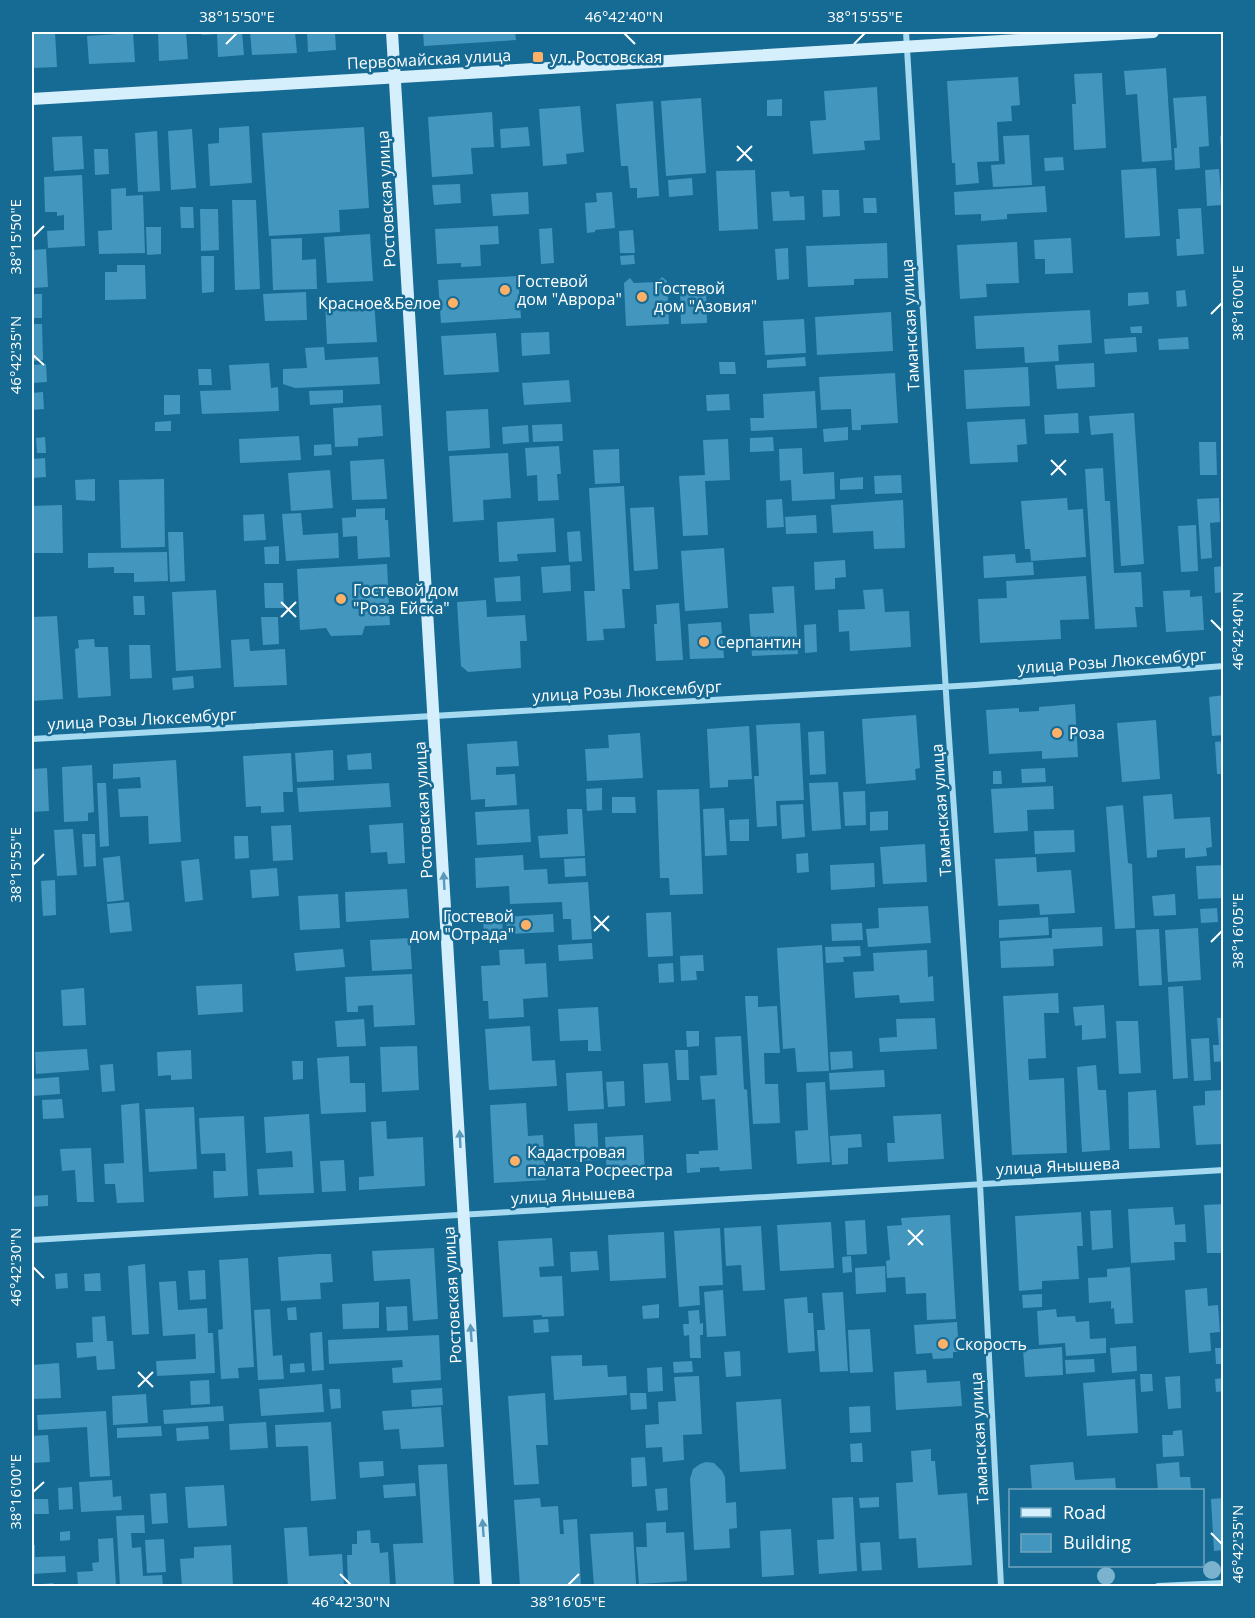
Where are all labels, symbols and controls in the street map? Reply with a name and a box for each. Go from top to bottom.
text: 38°15'50"E [199,6,275,26]
text: 46°42'40"N [585,6,663,26]
text: 38°15'55"E [827,6,903,26]
street label: Первомайская улица [346,44,512,74]
place label: ул. Ростовская [550,46,662,68]
marker: ул. Ростовская [531,50,545,64]
street label: Ростовская улица [371,130,401,268]
text: 38°15'50"E [5,199,25,275]
street label: Таманская улица [896,258,924,392]
text: 38°16'00"E [1227,265,1247,341]
place label: Гостевой дом "Аврора" [517,270,622,310]
place label: Гостевой дом "Азовия" [654,277,757,317]
marker: Гостевой дом "Аврора" [498,283,512,297]
marker: Гостевой дом "Азовия" [635,290,649,304]
place label: Красное&Белое [318,292,441,314]
marker: Красное&Белое [446,296,460,310]
text: 46°42'35"N [5,316,25,394]
place label: Гостевой дом "Роза Ейска" [353,579,459,619]
marker: Гостевой дом "Роза Ейска" [334,592,348,606]
text: 46°42'40"N [1227,592,1247,670]
place label: Серпантин [716,631,802,653]
marker: Серпантин [697,635,711,649]
street label: улица Розы Люксембург [1017,643,1207,679]
street label: улица Розы Люксембург [532,675,722,707]
street label: улица Розы Люксембург [47,703,237,735]
place label: Роза [1069,722,1105,744]
marker: Роза [1050,726,1064,740]
street label: Ростовская улица [408,741,438,879]
street label: Таманская улица [925,743,957,877]
text: 38°15'55"E [5,827,25,903]
one-way arrow [439,872,449,891]
text: 38°16'05"E [1227,893,1247,969]
place label: Гостевой дом "Отрада" [410,905,514,945]
marker: Гостевой дом "Отрада" [519,918,533,932]
one-way arrow [455,1129,464,1148]
place label: Кадастровая палата Росреестра [527,1141,673,1181]
street label: улица Янышева [995,1152,1121,1180]
marker: Кадастровая палата Росреестра [508,1154,522,1168]
street label: улица Янышева [510,1181,636,1209]
street label: Ростовская улица [437,1226,467,1364]
text: 46°42'30"N [5,1228,25,1306]
one-way arrow [466,1324,475,1343]
place label: Скорость [955,1333,1027,1355]
marker: Скорость [936,1337,950,1351]
street label: Таманская улица [965,1371,993,1505]
text: 38°16'00"E [5,1454,25,1530]
legend [1009,1489,1204,1567]
text: Road [1063,1500,1106,1524]
text: 46°42'35"N [1227,1505,1247,1583]
one-way arrow [478,1519,487,1538]
text: Building [1063,1530,1131,1554]
text: 46°42'30"N [312,1591,390,1611]
text: 38°16'05"E [530,1591,606,1611]

